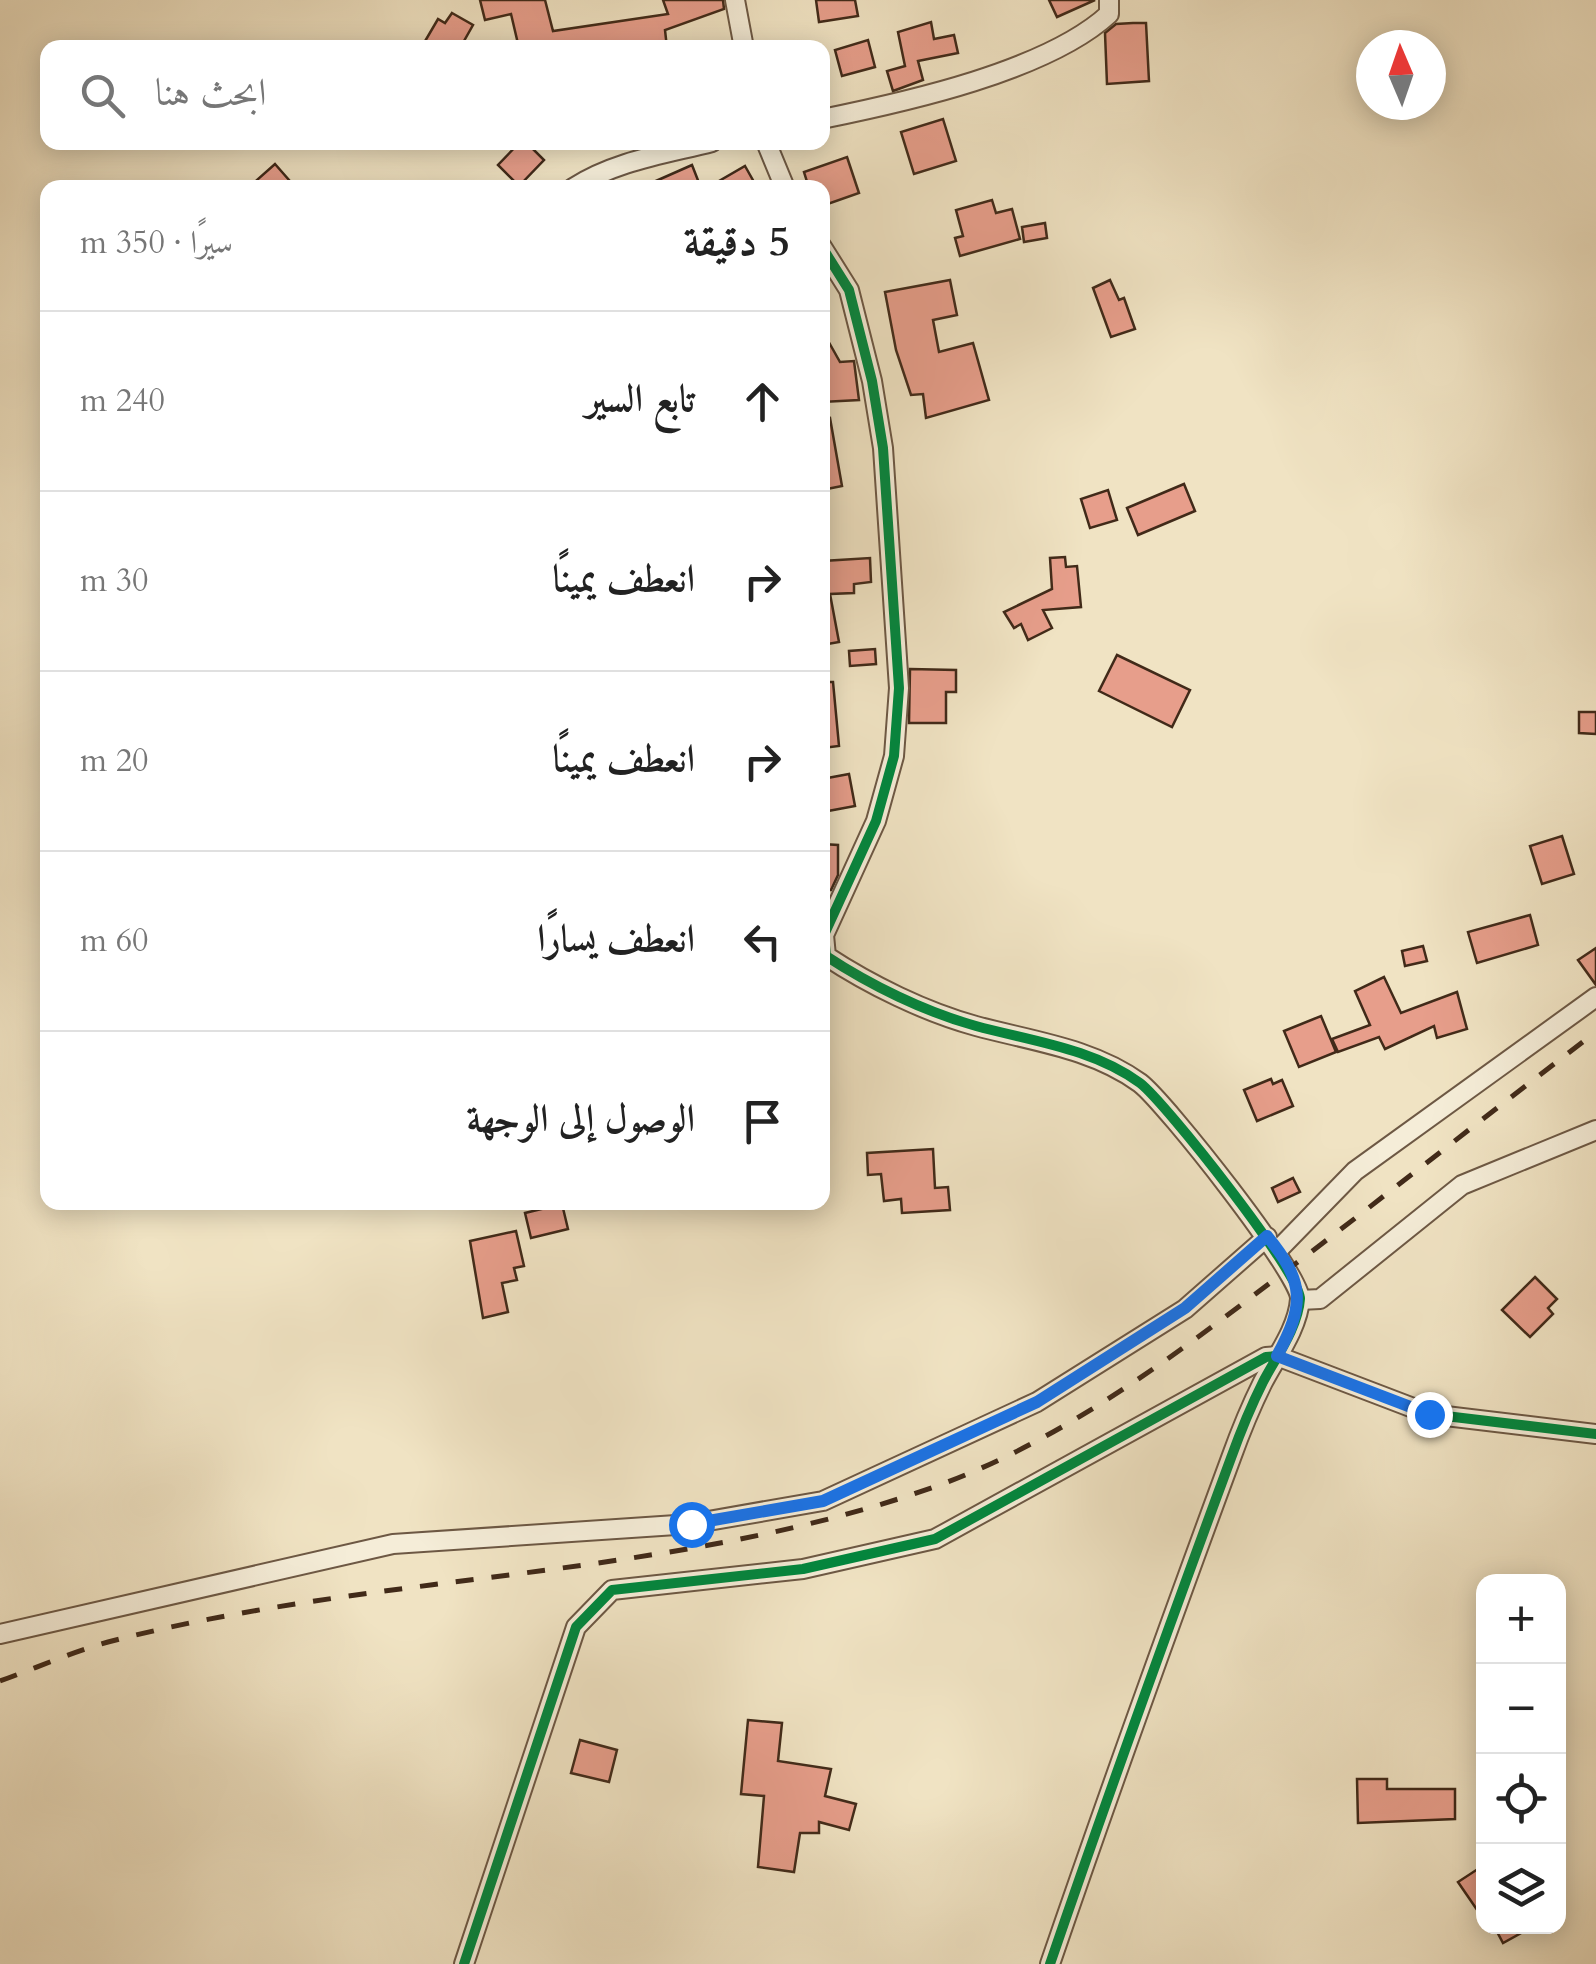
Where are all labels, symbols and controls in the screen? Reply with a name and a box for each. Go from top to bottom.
north arrow [1356,30,1446,120]
search box [40,40,830,150]
text: ابحث هنا [155,67,267,119]
icon: search [75,68,130,123]
text: 5 دقيقة [684,213,790,270]
text: سيرًا · 350 m [80,221,233,265]
text: تابع السير [586,373,695,425]
icon: ahead [735,374,790,429]
text: 240 m [80,379,165,423]
text: انعطف يمينًا [552,553,695,605]
icon: right [735,554,790,609]
text: 30 m [80,559,148,603]
text: انعطف يمينًا [552,733,695,785]
icon: right [735,734,790,789]
text: 20 m [80,739,148,783]
text: انعطف يسارًا [537,913,695,965]
icon: left [735,914,790,969]
text: 60 m [80,919,148,963]
text: الوصول إلى الوجهة [466,1093,695,1145]
icon: arrive [735,1094,790,1149]
route end [1407,1392,1453,1438]
route start [669,1502,715,1548]
map controls [1476,1574,1566,1934]
button: + [1476,1574,1566,1664]
button: − [1476,1664,1566,1754]
button: locate [1476,1754,1566,1844]
button: layers [1476,1844,1566,1934]

